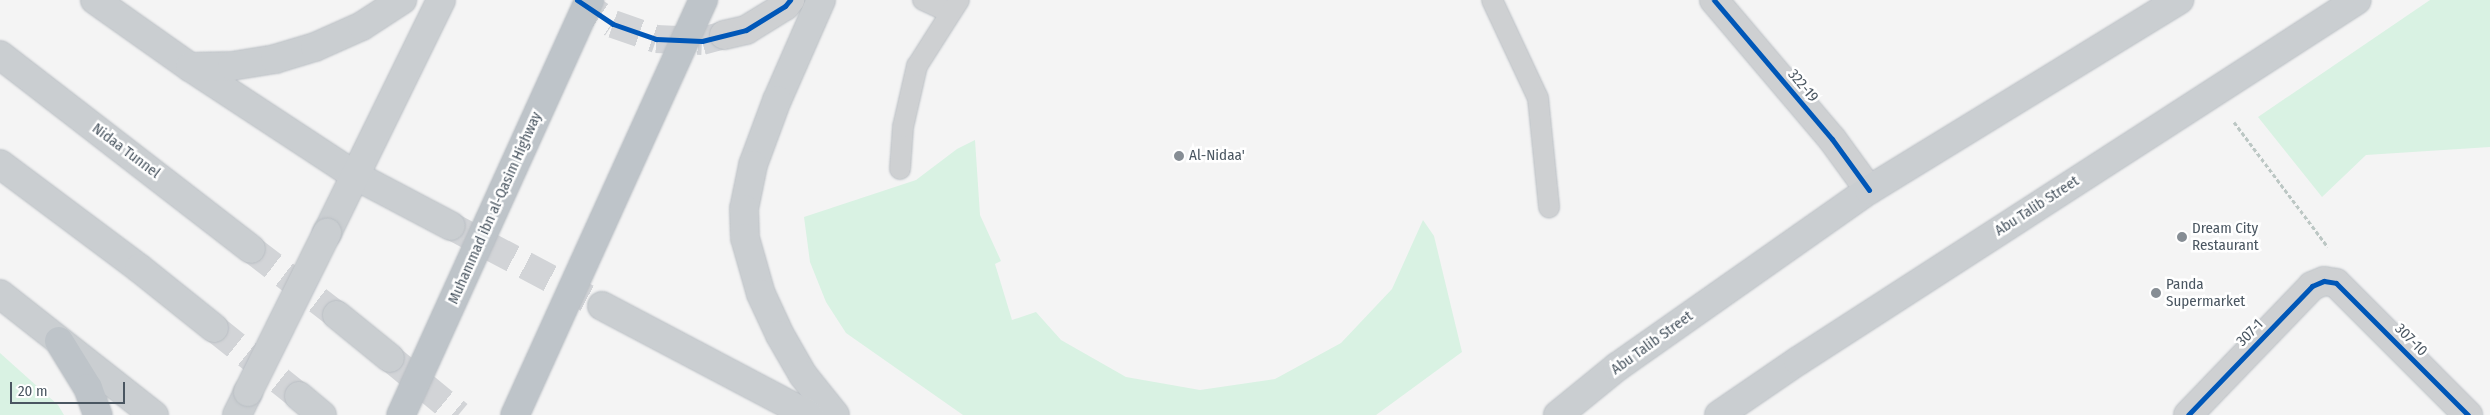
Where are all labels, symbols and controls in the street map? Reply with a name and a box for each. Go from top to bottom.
street label: 322-19 [1784,66,1822,106]
street label: Muhammad ibn al-Qasim Highway [444,109,546,307]
street label: Nidaa Tunnel [88,120,164,182]
place label: Al-Nidaa' [1189,147,1245,165]
marker: Al-Nidaa' [1173,150,1185,162]
street label: Abu Talib Street [1992,172,2082,240]
place label: Dream City Restaurant [2192,219,2259,254]
marker: Dream City Restaurant [2176,231,2188,243]
place label: Panda Supermarket [2166,275,2245,310]
marker: Panda Supermarket [2150,287,2162,299]
street label: Abu Talib Street [1608,307,1696,379]
street label: 307-1 [2233,316,2267,350]
street label: 307-10 [2391,320,2431,360]
scale bar [12,372,128,404]
text: 20 m [18,382,48,400]

